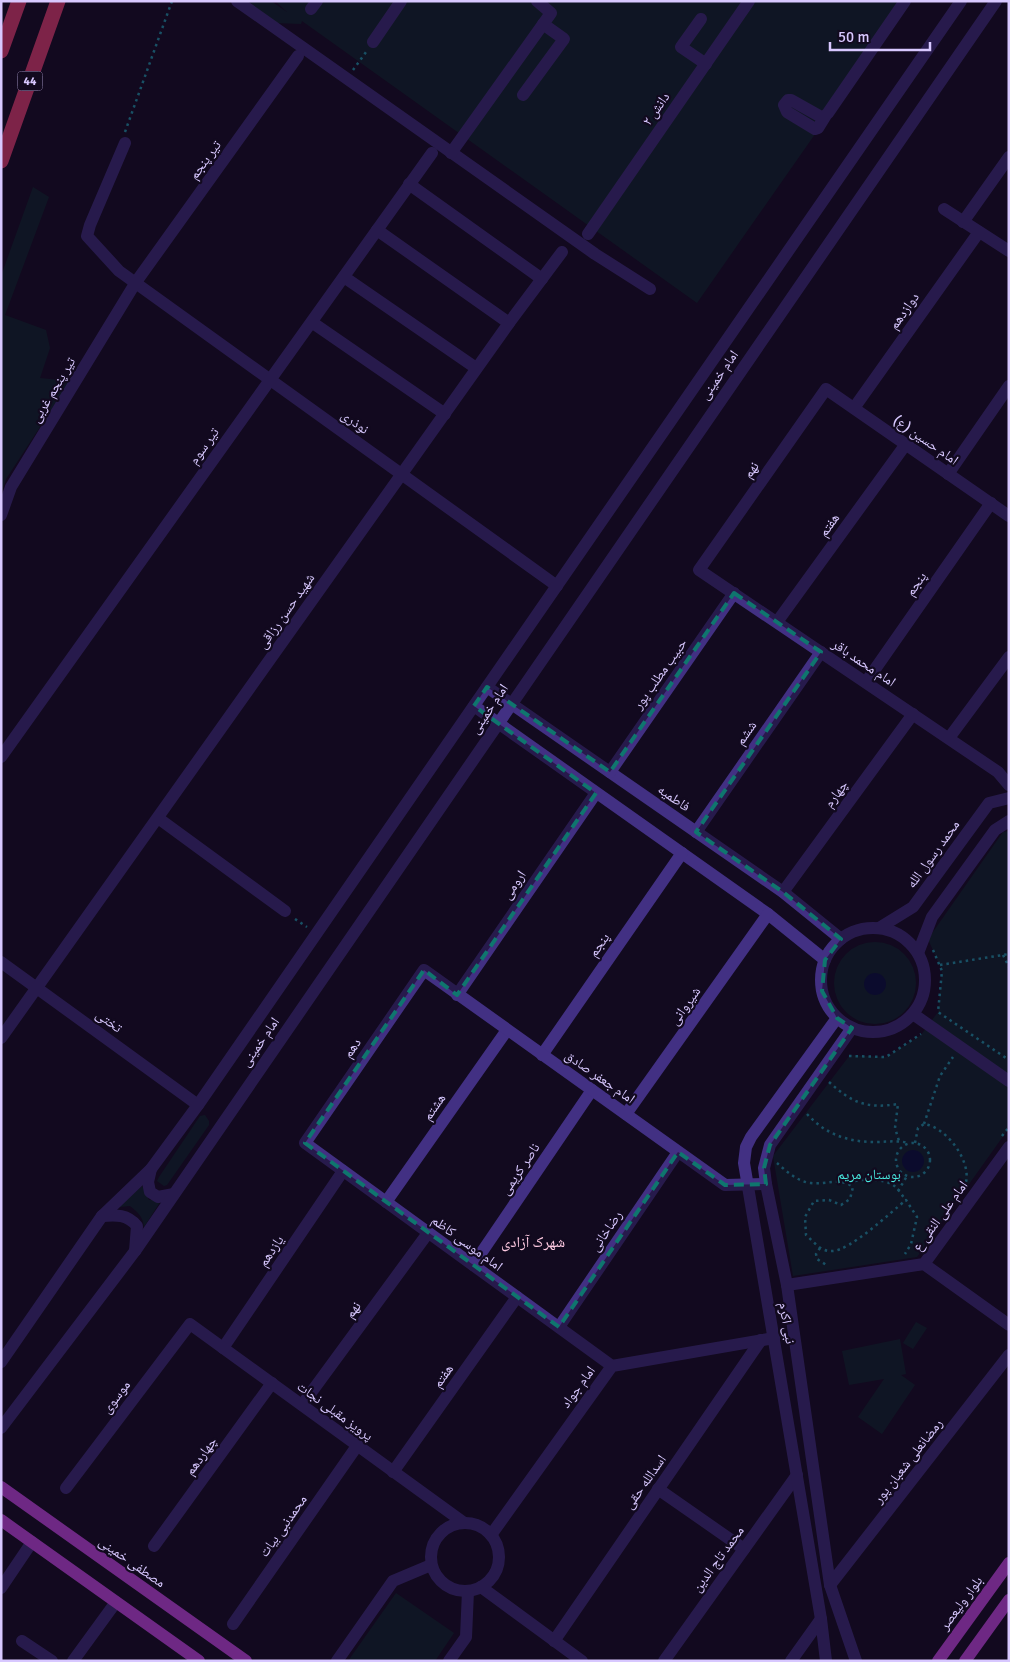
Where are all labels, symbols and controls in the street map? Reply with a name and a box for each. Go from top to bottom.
scale bar [830,20,930,52]
text: 50 m [838,28,869,46]
road number: 44 [18,72,42,90]
street label: دانش ۲ [639,89,674,129]
street label: تیر پنجم [185,137,226,183]
street label: دوازدهم [885,289,924,333]
street label: امام خمینی [696,347,743,404]
street label: تیر پنجم غربی [27,354,80,426]
street label: نوذری [338,406,372,438]
street label: امام حسین (ع) [890,411,962,469]
street label: تیر سوم [185,424,224,468]
street label: نهم [739,458,764,482]
street label: هفتم [815,510,844,541]
street label: پنجم [902,568,931,600]
street label: شهید حسن رزاقی [254,570,318,652]
street label: حبیب مطلب پور [629,635,691,714]
street label: امام محمد باقر [827,635,899,691]
street label: امام خمینی [466,681,513,738]
street label: ششم [732,718,761,749]
street label: چهارم [820,777,853,812]
street label: فاطمیه [654,781,694,815]
street label: محمد رسول الله [903,817,963,891]
street label: ارومی [498,867,530,903]
street label: پنجم [585,929,614,961]
street label: شیروانی [666,983,704,1029]
street label: تختی [92,1006,126,1036]
street label: امام خمینی [237,1014,284,1071]
street label: دهم [339,1035,366,1062]
street label: امام جعفر صادق [561,1047,638,1108]
street label: هشتم [419,1090,450,1124]
street label: ناصر کریمی [497,1140,544,1198]
park label: بوستان مریم [837,1166,901,1184]
street label: امام علی النقی ع [909,1177,972,1255]
street label: رضاخانی [586,1207,626,1255]
street label: امام موسی کاظم [427,1211,506,1275]
street label: یازدهم [254,1232,289,1270]
district label: شهرک آزادی [501,1233,565,1252]
street label: نهم [341,1298,366,1322]
street label: نبی اکرم [774,1301,799,1346]
street label: هفتم [429,1361,458,1392]
street label: امام جواد [557,1363,600,1412]
street label: موسوی [98,1377,134,1417]
street label: پرویز مقبلی نجات [293,1378,377,1445]
street label: رمضانعلی شعبان پور [869,1415,946,1508]
street label: چهاردهم [181,1433,222,1479]
street label: اسدالله حقی [620,1452,670,1512]
street label: محمدنبی بیات [255,1492,311,1560]
street label: محمد تاج الدین [688,1523,748,1596]
street label: مصطفی خمینی [95,1533,169,1591]
street label: بلوار ولیعصر [935,1573,986,1634]

